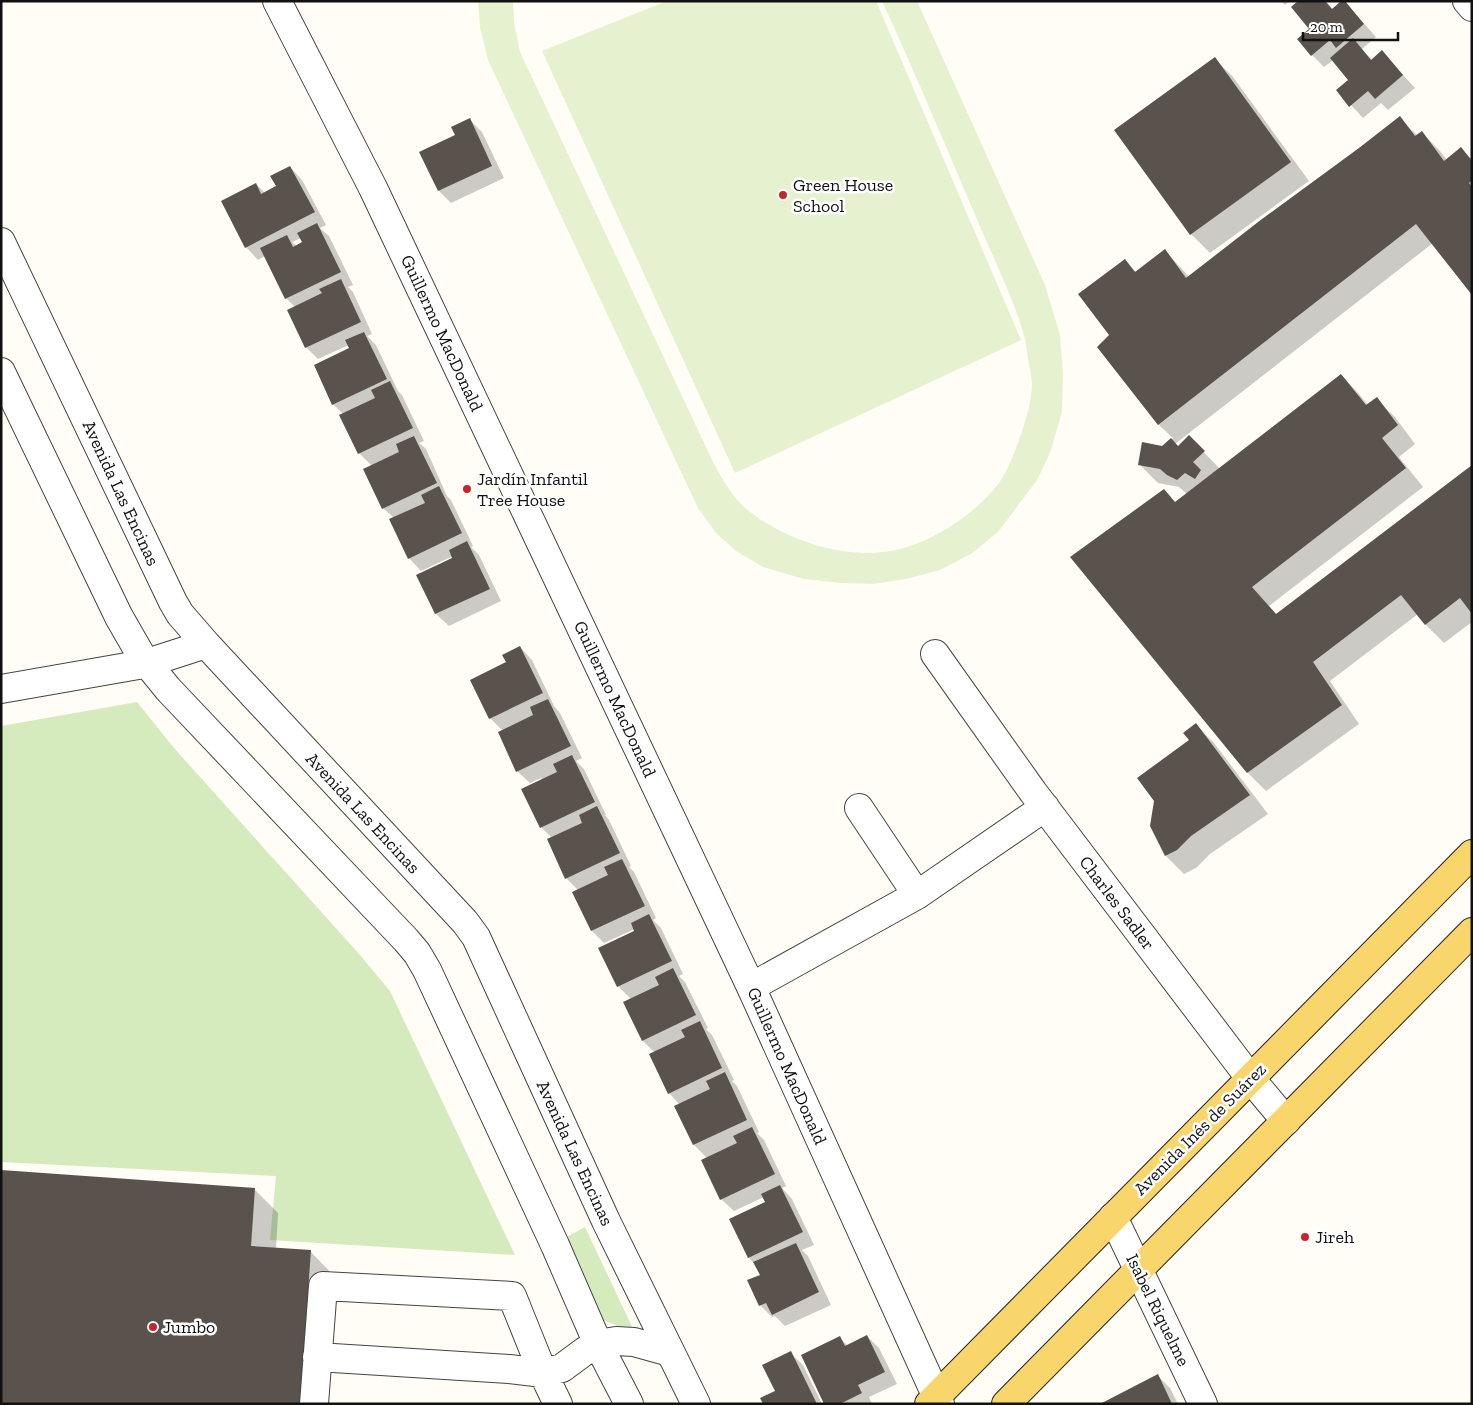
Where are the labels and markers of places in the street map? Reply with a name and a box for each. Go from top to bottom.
place label: Green House School [793,174,893,217]
marker: Green House School [777,189,789,201]
place label: Jardín Infantil Tree House [477,468,588,511]
marker: Jardín Infantil Tree House [461,483,473,495]
place label: Jireh [1315,1226,1354,1248]
marker: Jireh [1299,1231,1311,1243]
place label: Jumbo [163,1316,215,1338]
marker: Jumbo [147,1321,159,1333]

